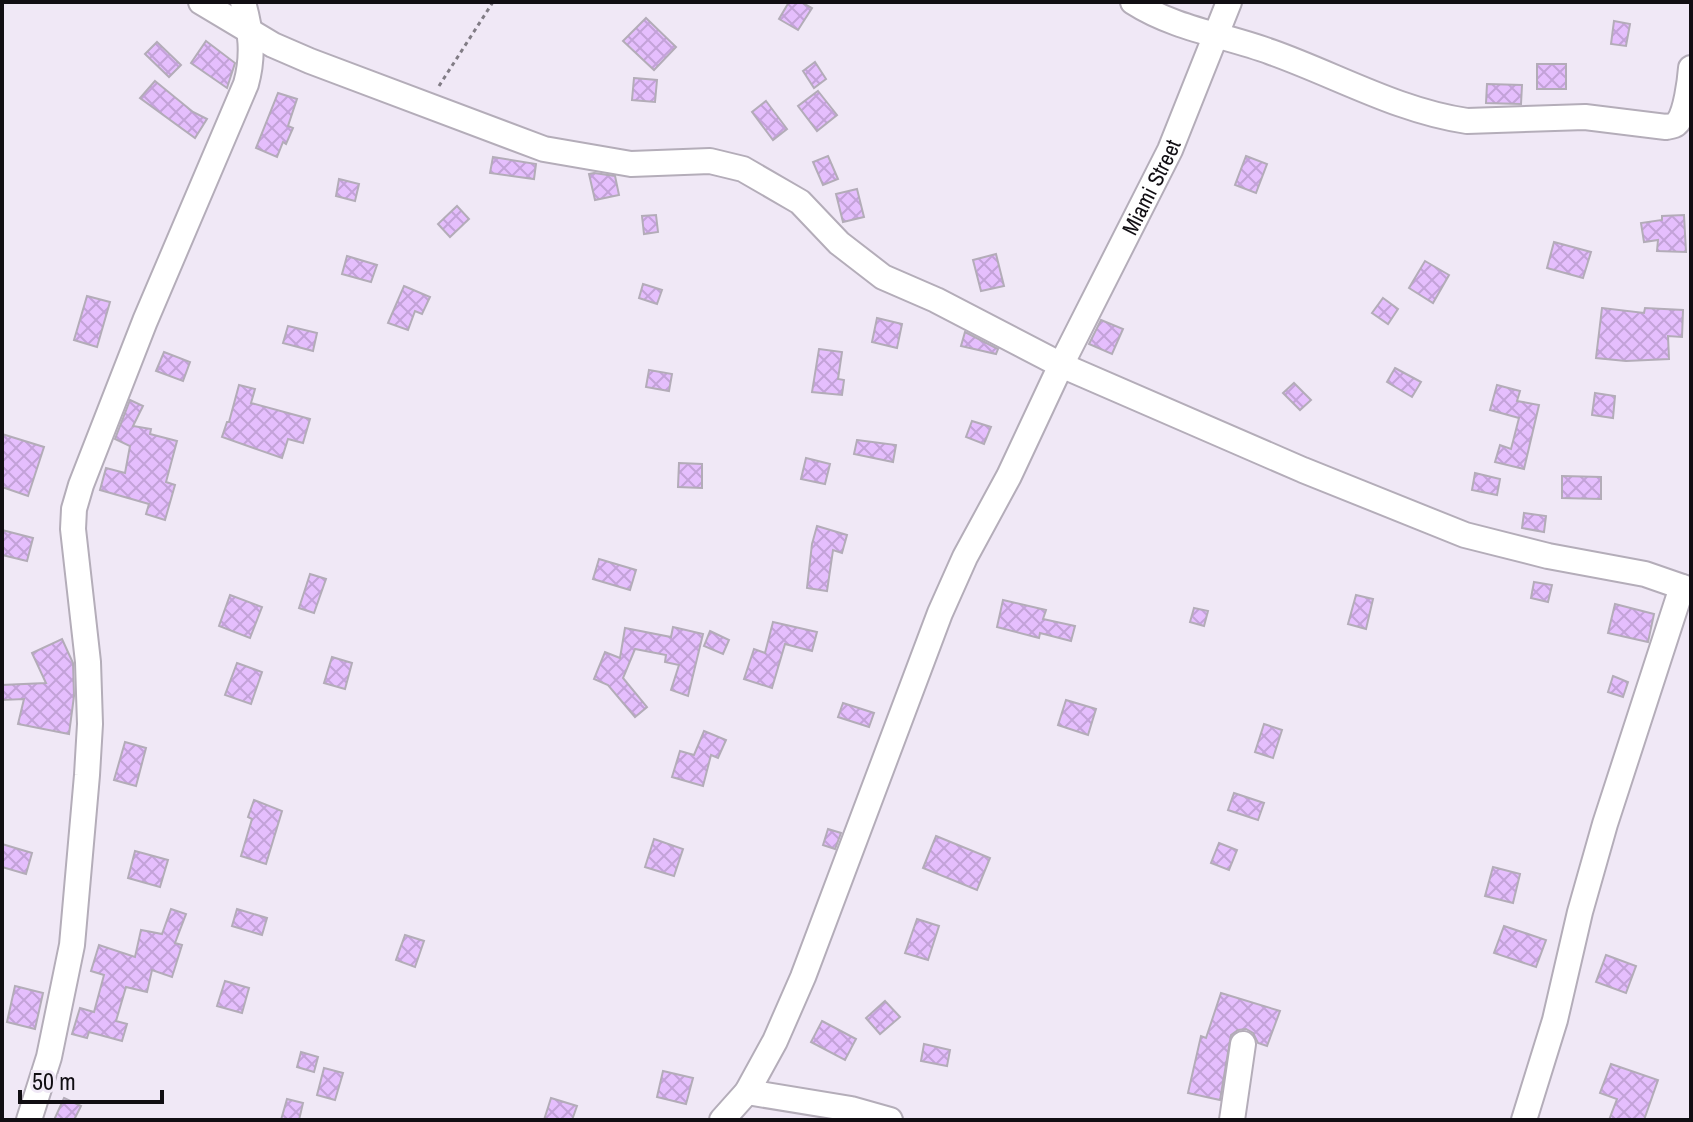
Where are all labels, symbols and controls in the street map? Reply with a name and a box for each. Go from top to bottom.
street label: Miami Street [1114,135,1188,240]
scale bar [20,1054,162,1104]
text: 50 m [32,1065,76,1097]

